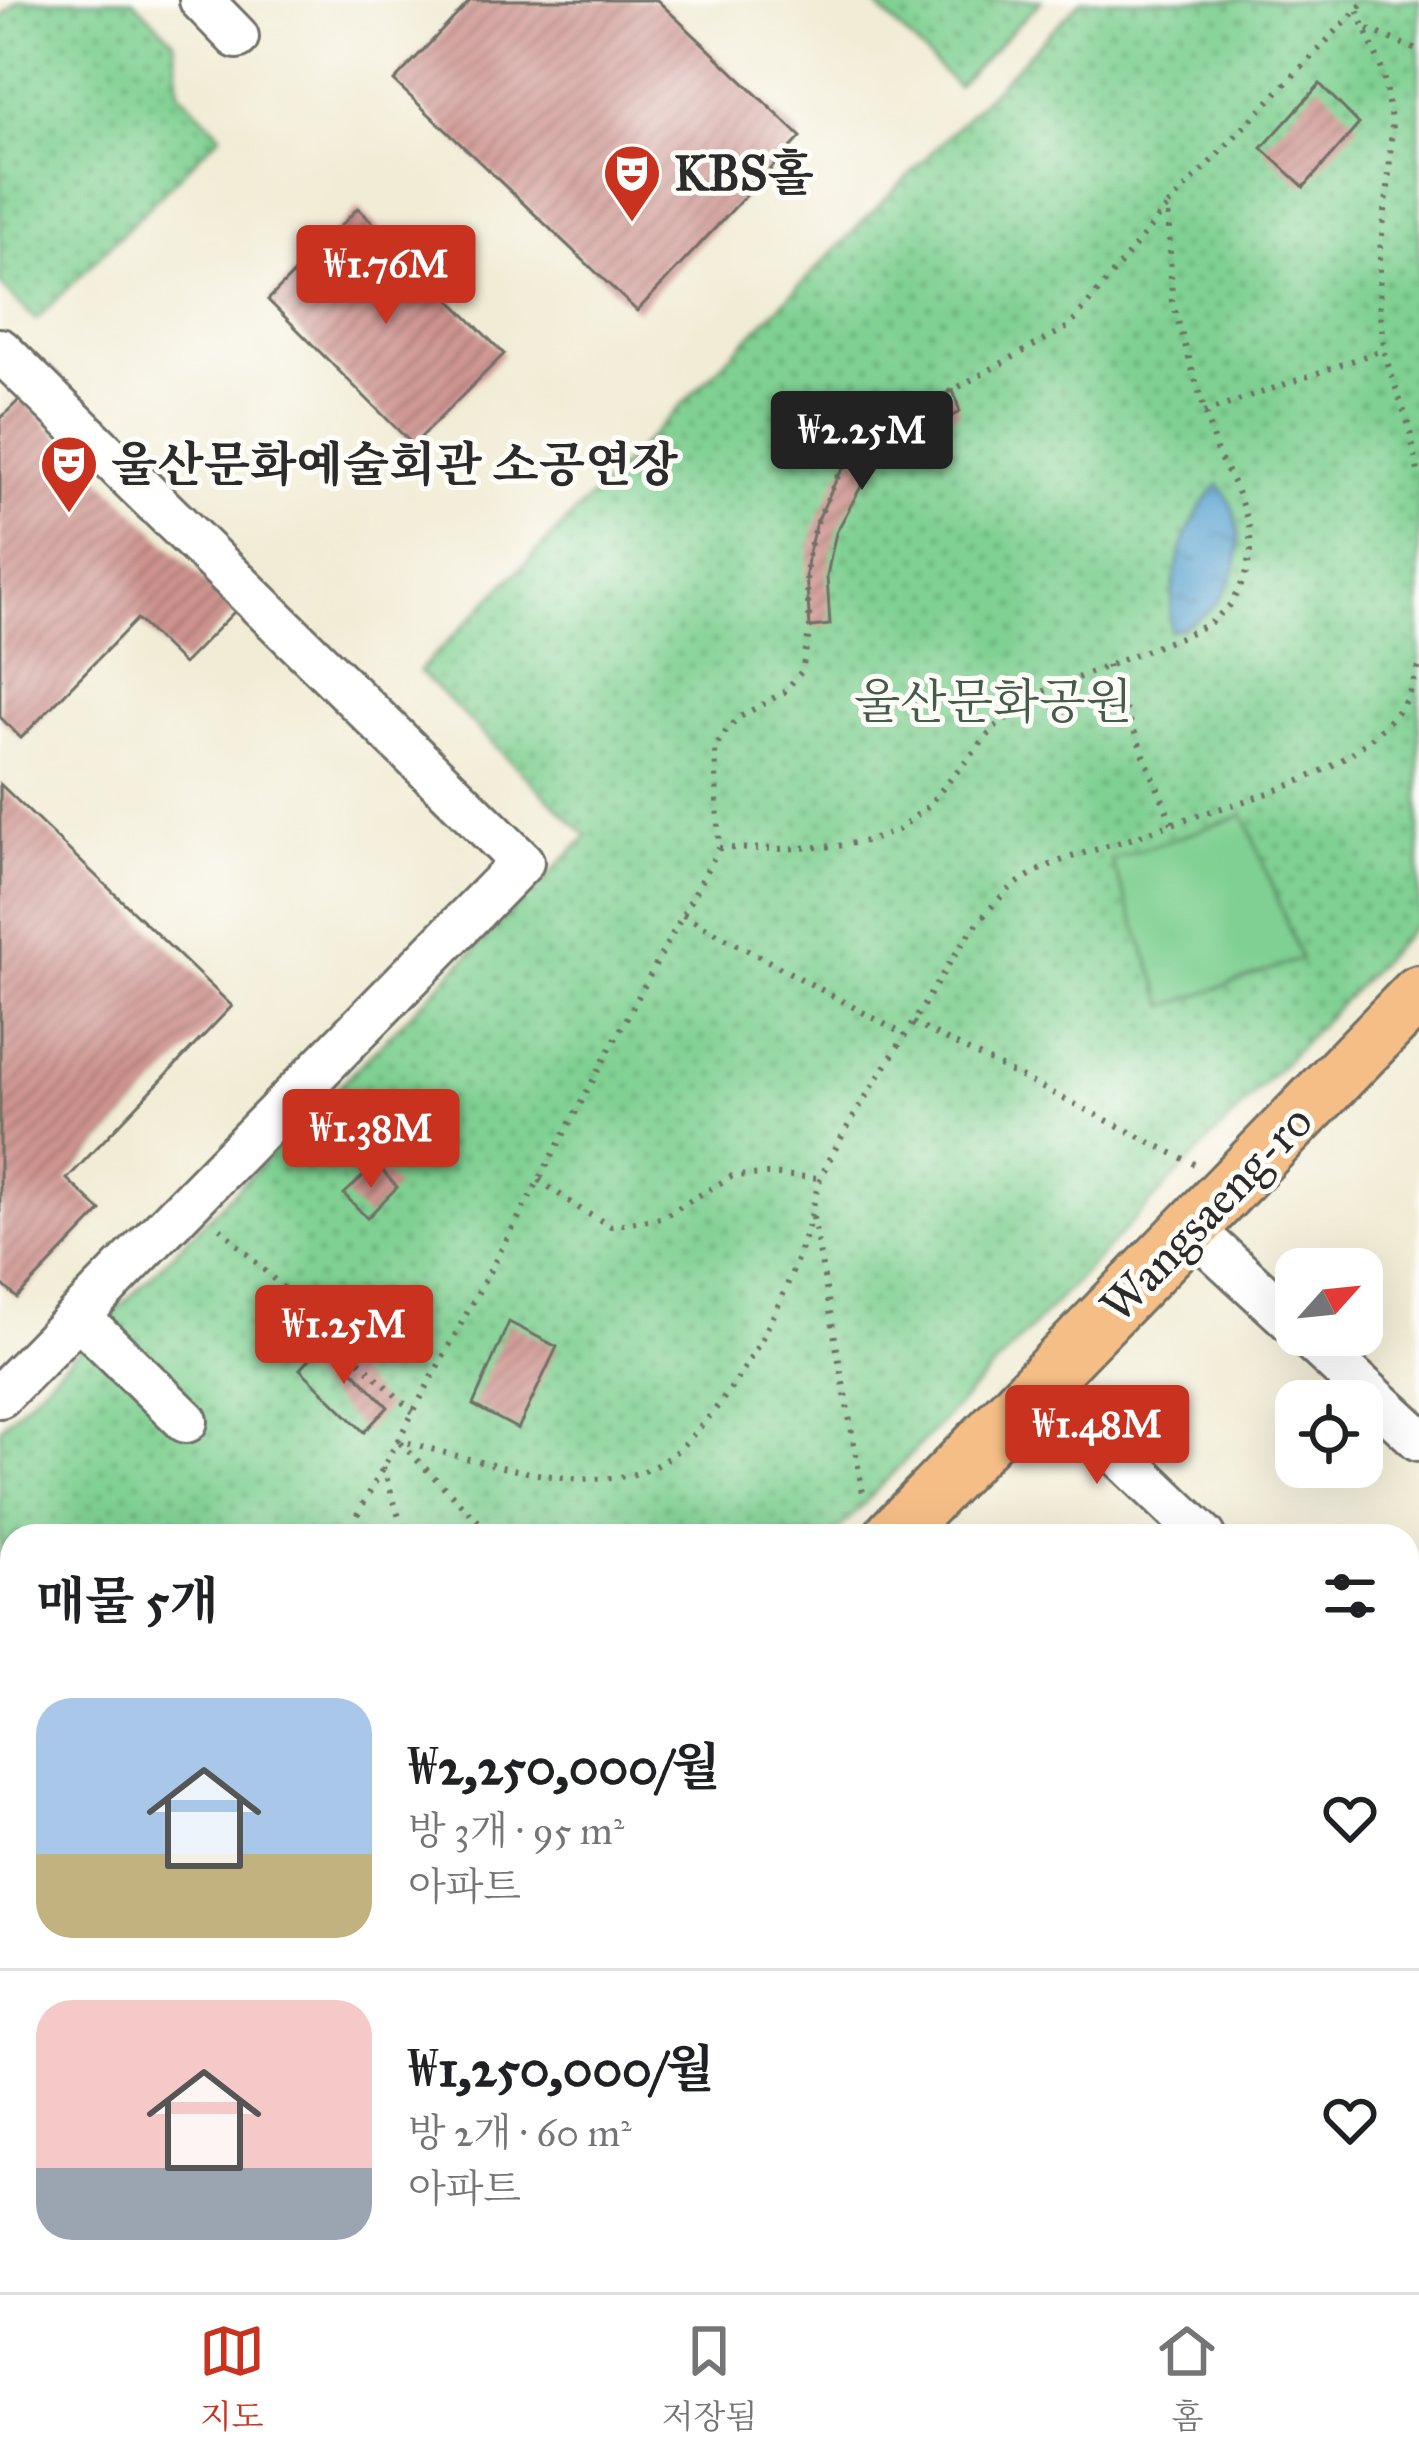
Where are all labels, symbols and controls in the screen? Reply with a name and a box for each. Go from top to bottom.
theatre icon: KBS홀 [601,142,663,224]
place label: KBS홀 [674,144,814,203]
pin: ₩1.76M [288,225,484,327]
text: ₩1.76M [323,240,449,288]
pin: ₩2.25M [764,391,960,493]
text: ₩2.25M [798,406,926,454]
theatre icon: 울산문화예술회관 소공연장 [38,433,100,515]
place label: 울산문화예술회관 소공연장 [111,435,678,494]
park label: 울산문화공원 [854,672,1132,731]
pin: ₩1.38M [273,1089,469,1191]
street label: Wangsaeng-ro [1088,1092,1324,1334]
text: ₩1.38M [309,1104,433,1152]
north arrow [1275,1248,1383,1356]
map controls [1275,1248,1383,1488]
pin: ₩1.25M [246,1285,442,1387]
text: ₩1.25M [282,1300,406,1348]
button: locate [1275,1380,1383,1488]
pin: ₩1.48M [999,1385,1195,1487]
text: ₩1.48M [1032,1400,1162,1448]
icon: filters [1317,1563,1383,1629]
text: 매물 5개 [36,1570,219,1632]
text: ₩2,250,000/월 [408,1736,721,1798]
icon: home [132,1746,276,1890]
icon: heart [1317,1785,1383,1851]
text: 방 3개 · 95 m² [408,1807,624,1855]
text: 아파트 [408,1863,521,1911]
text: ₩1,250,000/월 [408,2038,715,2100]
icon: home [132,2048,276,2192]
icon: heart [1317,2087,1383,2153]
text: 방 2개 · 60 m² [408,2109,631,2157]
text: 아파트 [408,2165,521,2213]
tab: 지도 [199,2318,265,2437]
tab: 저장됨 [662,2318,757,2437]
tab: 홈 [1154,2318,1220,2437]

